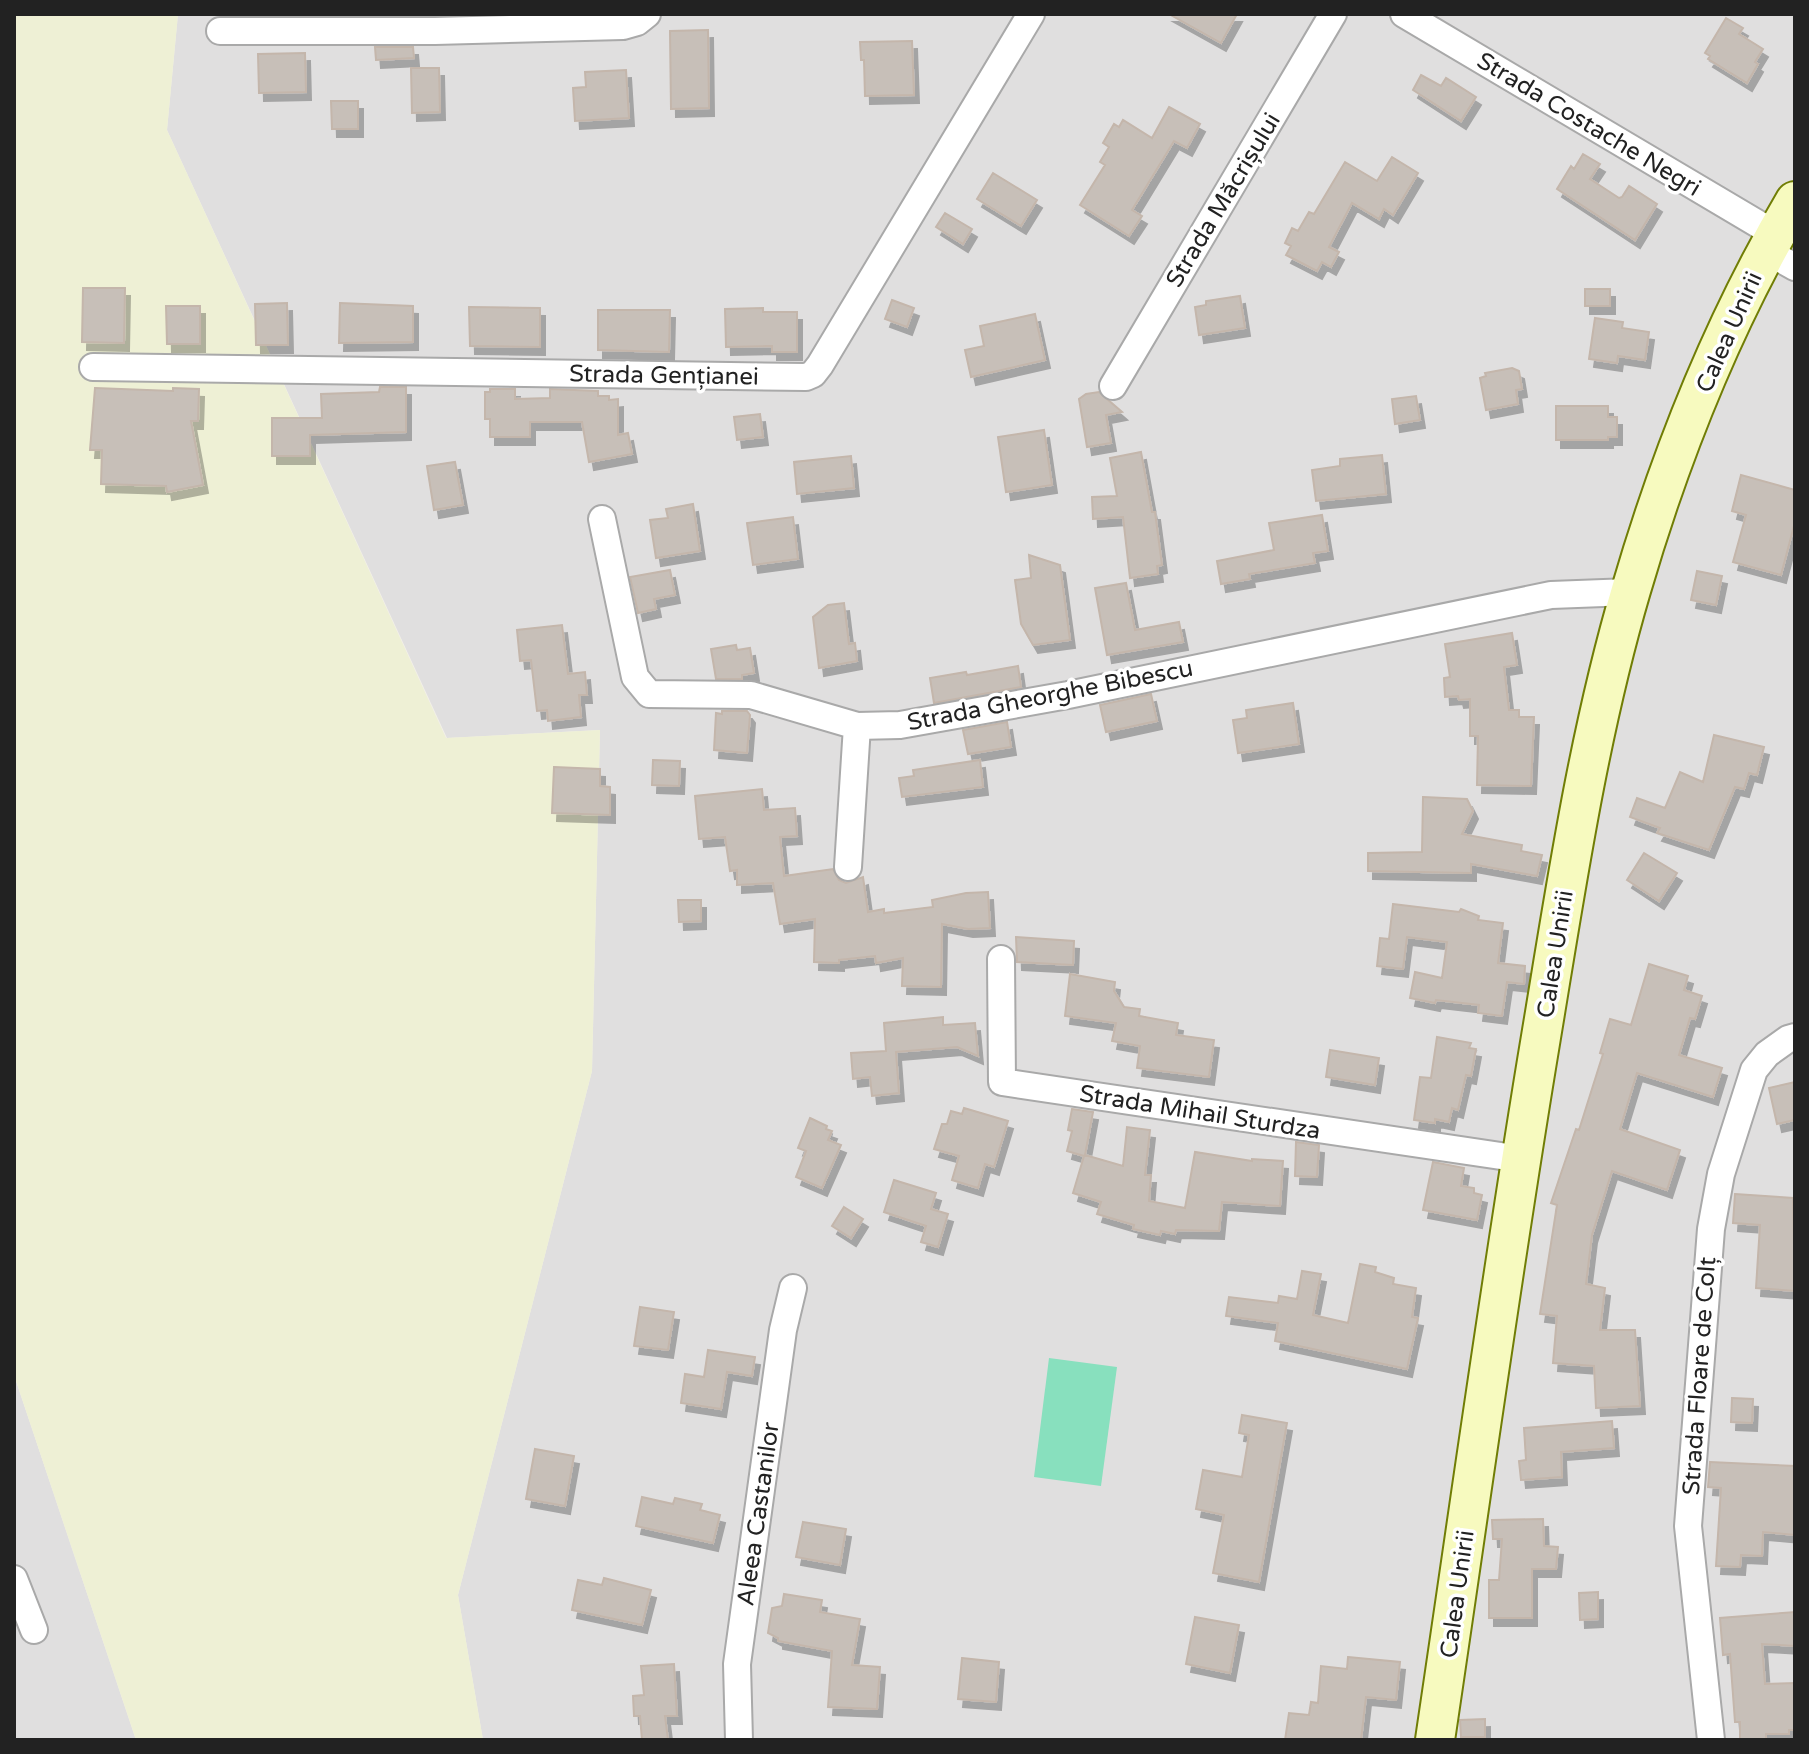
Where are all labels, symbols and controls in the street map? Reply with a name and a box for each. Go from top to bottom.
street label: Strada Costache Negri [1472,46,1706,203]
street label: Strada Măcrișului [1160,108,1287,293]
street label: Calea Unirii [1690,267,1769,397]
street label: Strada Gențianei [569,359,759,392]
street label: Strada Gheorghe Bibescu [905,654,1195,737]
street label: Calea Unirii [1531,888,1580,1020]
street label: Strada Mihail Sturdza [1077,1079,1323,1146]
street label: Strada Floare de Colț [1677,1256,1722,1496]
street label: Aleea Castanilor [731,1420,786,1608]
street label: Calea Unirii [1434,1528,1481,1660]

